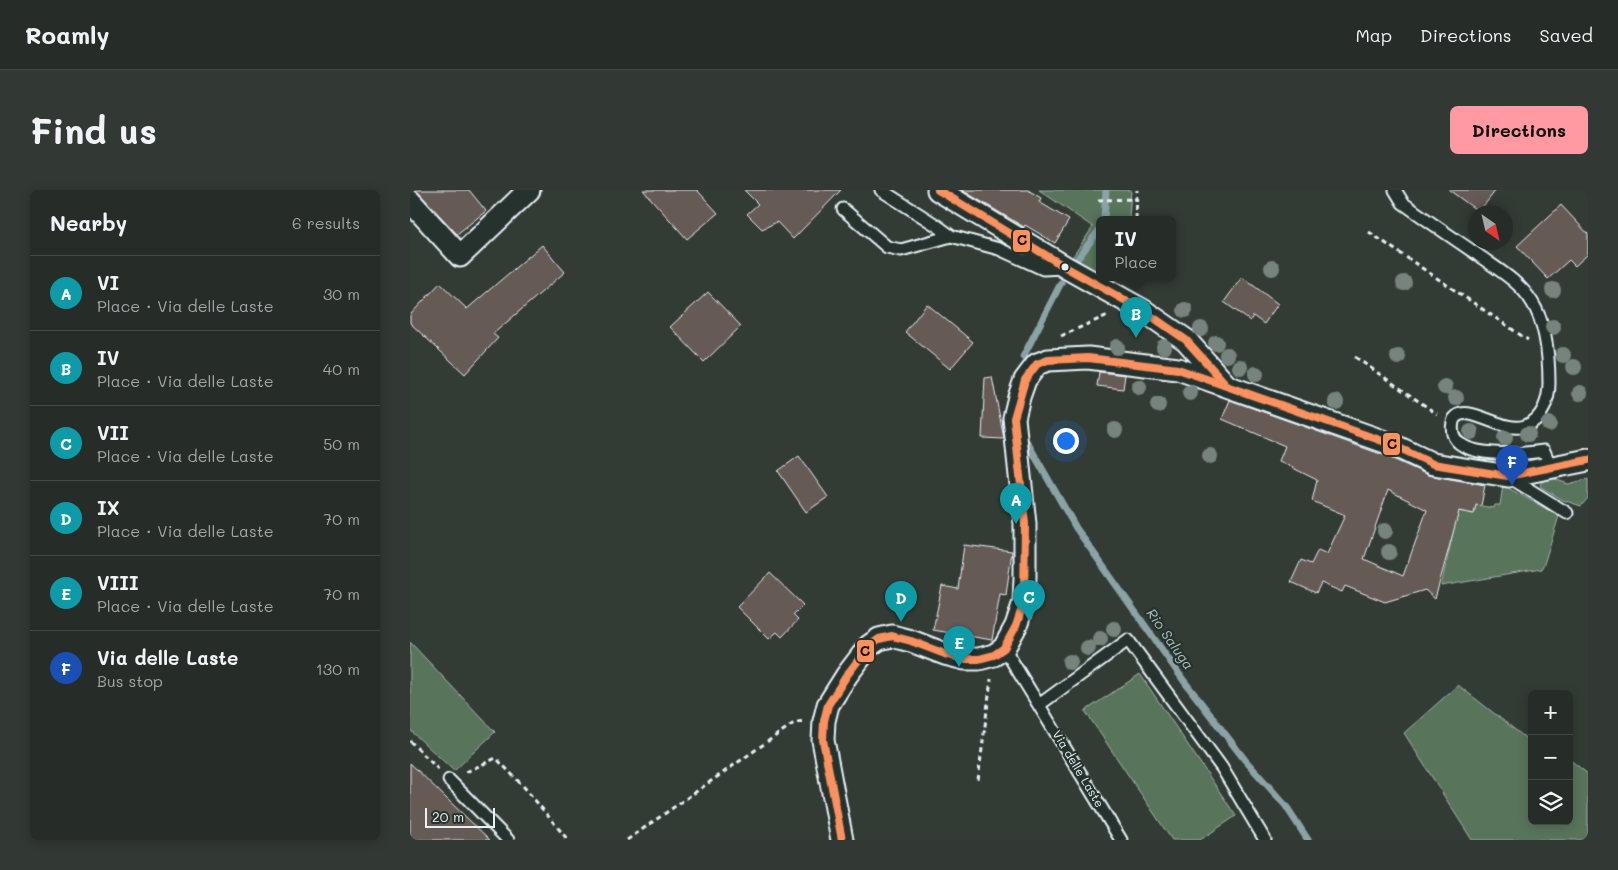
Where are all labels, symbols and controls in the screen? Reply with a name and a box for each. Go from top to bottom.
text: Roamly [25,19,109,50]
text: Map [1355,23,1392,47]
text: Directions [1420,23,1512,47]
text: Saved [1540,23,1593,47]
button: Directions [1450,106,1588,154]
text: Find us [30,107,157,153]
north arrow [1468,205,1513,250]
text: Nearby [50,209,127,236]
text: 6 results [292,212,360,233]
popup [1096,216,1176,281]
text: IV [1114,226,1137,251]
line badge: C [1012,229,1031,253]
text: C [1017,230,1027,249]
text: Place [1114,251,1158,272]
unlabelled marker [1060,262,1070,272]
text: VI [97,270,119,295]
text: A [60,283,72,304]
text: 30 m [323,283,360,304]
text: Place · Via delle Laste [97,295,274,316]
pin: B [1120,297,1152,338]
text: IV [97,345,119,370]
text: B [61,358,71,379]
text: 40 m [323,358,360,379]
text: Place · Via delle Laste [97,370,274,391]
text: VII [97,420,129,445]
your location [1053,428,1079,454]
line badge: C [1382,432,1401,456]
text: C [60,433,72,454]
text: 50 m [323,433,360,454]
text: C [1387,434,1397,453]
text: Place · Via delle Laste [97,445,274,466]
pin: F [1496,445,1528,486]
pin: A [1000,483,1032,524]
text: IX [97,495,120,520]
text: D [60,508,72,529]
text: 70 m [323,508,360,529]
text: Place · Via delle Laste [97,520,274,541]
text: VIII [97,570,139,595]
pin: C [1013,580,1045,621]
pin: D [885,581,917,622]
text: E [61,583,71,604]
text: 70 m [323,583,360,604]
text: Place · Via delle Laste [97,595,274,616]
water label: Rio Saluga [1142,604,1198,673]
pin: E [943,626,975,667]
line badge: C [856,639,875,663]
text: C [860,641,870,660]
text: Via delle Laste [97,645,238,670]
text: F [61,658,71,679]
text: 130 m [316,658,360,679]
text: Bus stop [97,670,163,691]
map controls [1528,690,1573,825]
button: + [1528,690,1573,735]
street label: Via delle Laste [1049,727,1108,810]
button: − [1528,735,1573,780]
button: layers [1528,780,1573,825]
scale bar [425,805,495,828]
text: 20 m [432,807,464,826]

